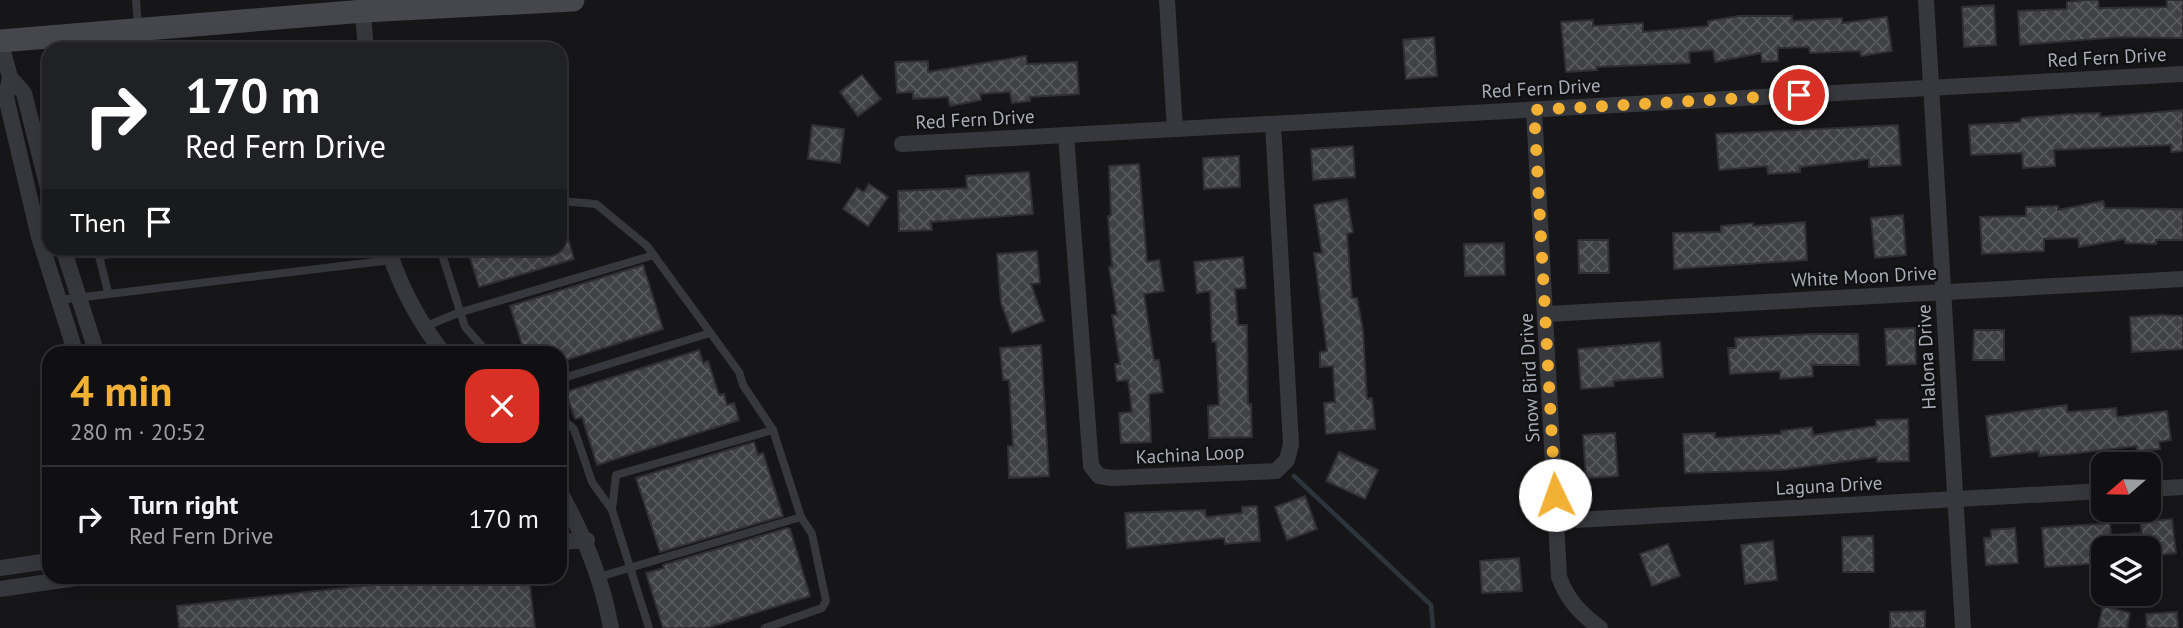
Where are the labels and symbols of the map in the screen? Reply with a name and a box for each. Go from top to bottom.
street label: Red Fern Drive [2047,42,2167,72]
pin [1769,65,1829,125]
street label: Red Fern Drive [1481,73,1601,103]
street label: Red Fern Drive [915,104,1035,134]
street label: White Moon Drive [1791,260,1937,292]
street label: Halona Drive [1911,304,1941,410]
street label: Snow Bird Drive [1514,313,1544,443]
street label: Kachina Loop [1135,439,1245,469]
north arrow [2091,452,2161,522]
position arrow [1518,458,1592,532]
street label: Laguna Drive [1775,470,1883,500]

